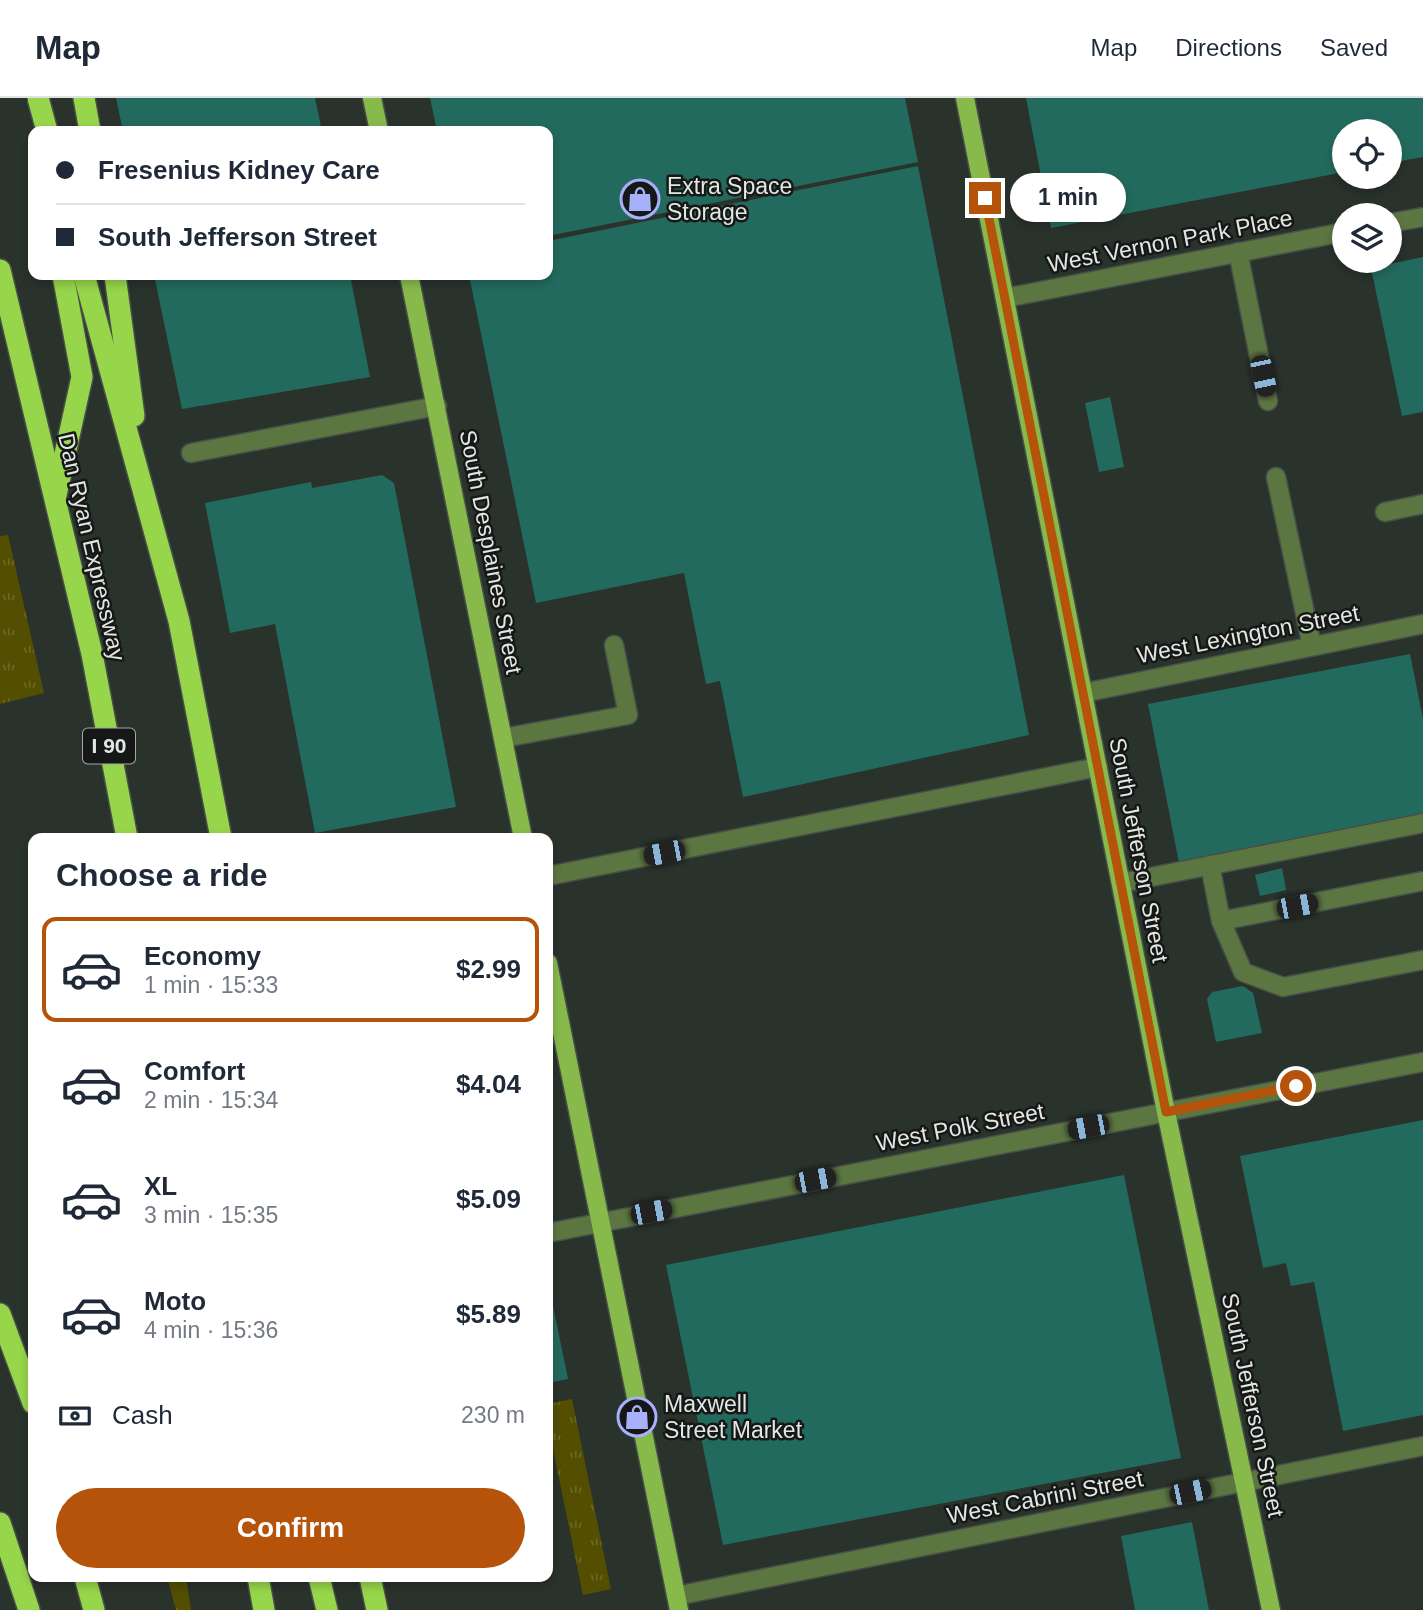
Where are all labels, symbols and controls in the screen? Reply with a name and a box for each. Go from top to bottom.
text: Map [35,29,101,66]
text: Map [1091,34,1137,61]
text: Directions [1175,34,1282,61]
text: Saved [1320,34,1388,61]
map controls [1332,119,1402,273]
button: locate [1332,119,1402,189]
text: Fresenius Kidney Care [98,155,380,185]
place label: Extra Space Storage [667,173,792,225]
callout: 1 min [1010,174,1125,222]
shop icon: Extra Space Storage [619,178,661,220]
route end [969,182,1001,214]
text: 1 min [1038,184,1098,210]
button: layers [1332,203,1402,273]
street label: West Vernon Park Place [1045,204,1295,278]
text: South Jefferson Street [98,222,377,252]
car [1249,353,1278,399]
street label: South Desplaines Street [455,428,528,677]
street label: Dan Ryan Expressway [53,431,131,664]
street label: West Lexington Street [1135,600,1362,668]
road number: I 90 [83,728,135,764]
street label: South Jefferson Street [1104,735,1174,965]
car [642,839,687,867]
text: Choose a ride [56,857,268,893]
car [1275,892,1320,920]
icon: car [60,938,123,1001]
text: Economy [144,941,261,971]
text: $2.99 [456,954,521,984]
text: 1 min · 15:33 [144,972,278,998]
icon: car [60,1053,123,1116]
text: Comfort [144,1056,245,1086]
text: $4.04 [456,1069,521,1099]
route start [1280,1070,1312,1102]
text: 2 min · 15:34 [144,1087,278,1113]
street label: West Polk Street [874,1098,1047,1156]
car [1066,1113,1111,1141]
car [793,1166,838,1194]
icon: car [60,1168,123,1231]
text: XL [144,1171,177,1201]
text: $5.09 [456,1184,521,1214]
car [629,1198,674,1226]
text: 3 min · 15:35 [144,1202,278,1228]
icon: car [60,1283,123,1346]
text: Moto [144,1286,206,1316]
street label: South Jefferson Street [1217,1291,1290,1520]
text: $5.89 [456,1299,521,1329]
text: 4 min · 15:36 [144,1317,278,1343]
place label: Maxwell Street Market [664,1391,803,1443]
shop icon: Maxwell Street Market [616,1396,658,1438]
icon: cash [56,1397,94,1435]
text: Cash [112,1400,173,1430]
text: 230 m [461,1402,525,1428]
street label: West Cabrini Street [945,1465,1146,1529]
car [1168,1477,1213,1507]
button: Confirm [56,1488,525,1568]

